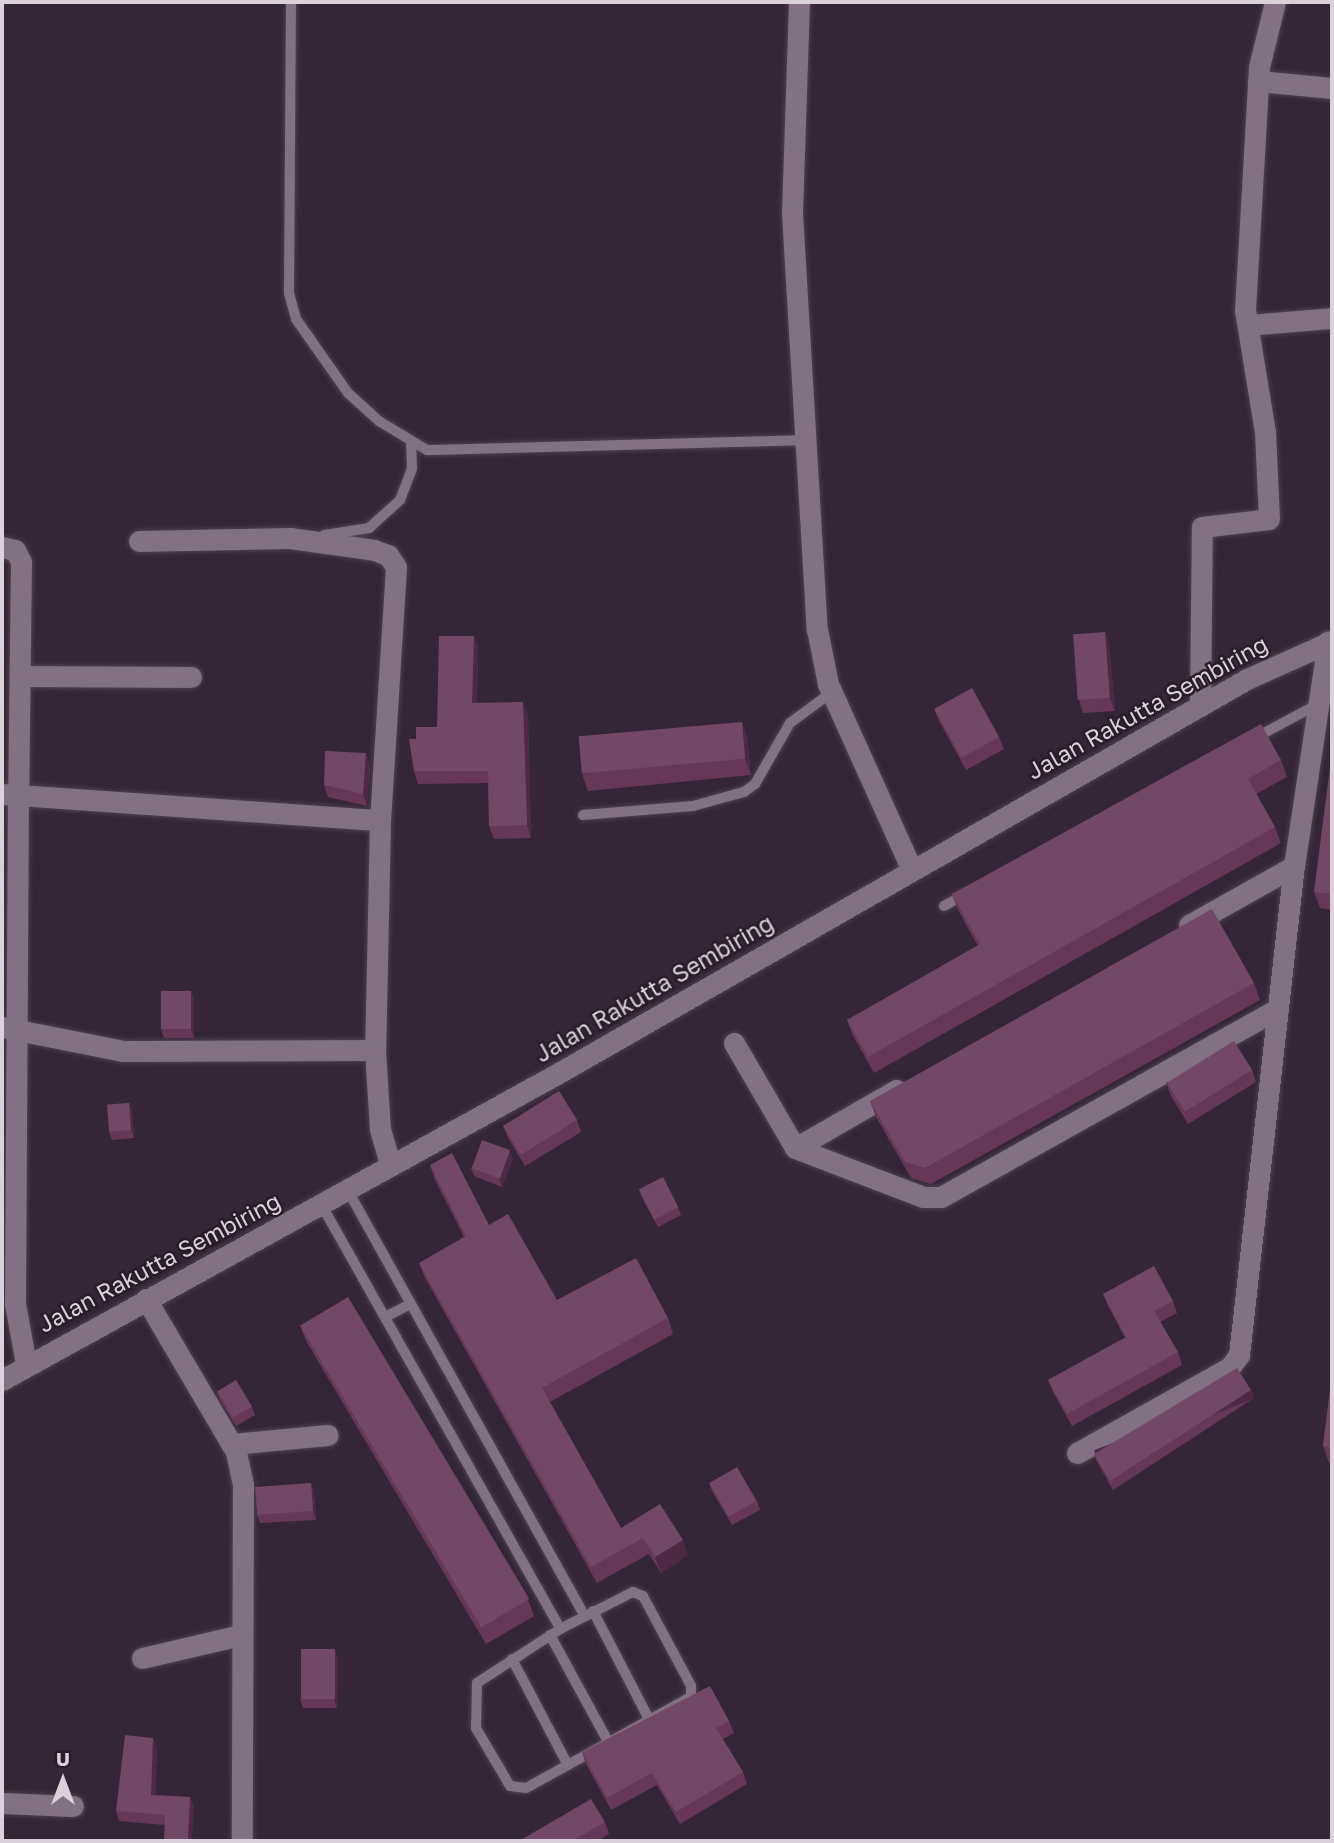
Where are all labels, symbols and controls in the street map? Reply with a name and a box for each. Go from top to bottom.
street label: Jalan Rakutta Sembiring [1022,629,1272,785]
street label: Jalan Rakutta Sembiring [530,908,778,1068]
street label: Jalan Rakutta Sembiring [33,1186,285,1338]
north arrow [28,1745,98,1815]
text: U [56,1747,70,1770]

